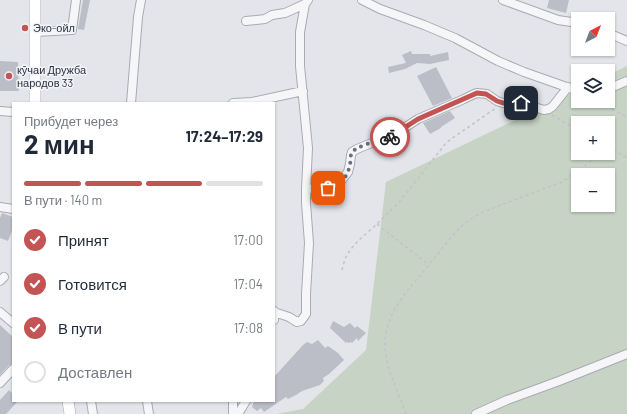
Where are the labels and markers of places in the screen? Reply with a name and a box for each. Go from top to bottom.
place label: Эко-ойл [33,21,75,34]
marker: Эко-ойл [20,23,30,33]
place label: кӯчаи Дружба народов 33 [17,63,87,89]
marker: кӯчаи Дружба народов 33 [4,71,14,81]
pin [504,86,538,120]
pin [311,171,345,205]

